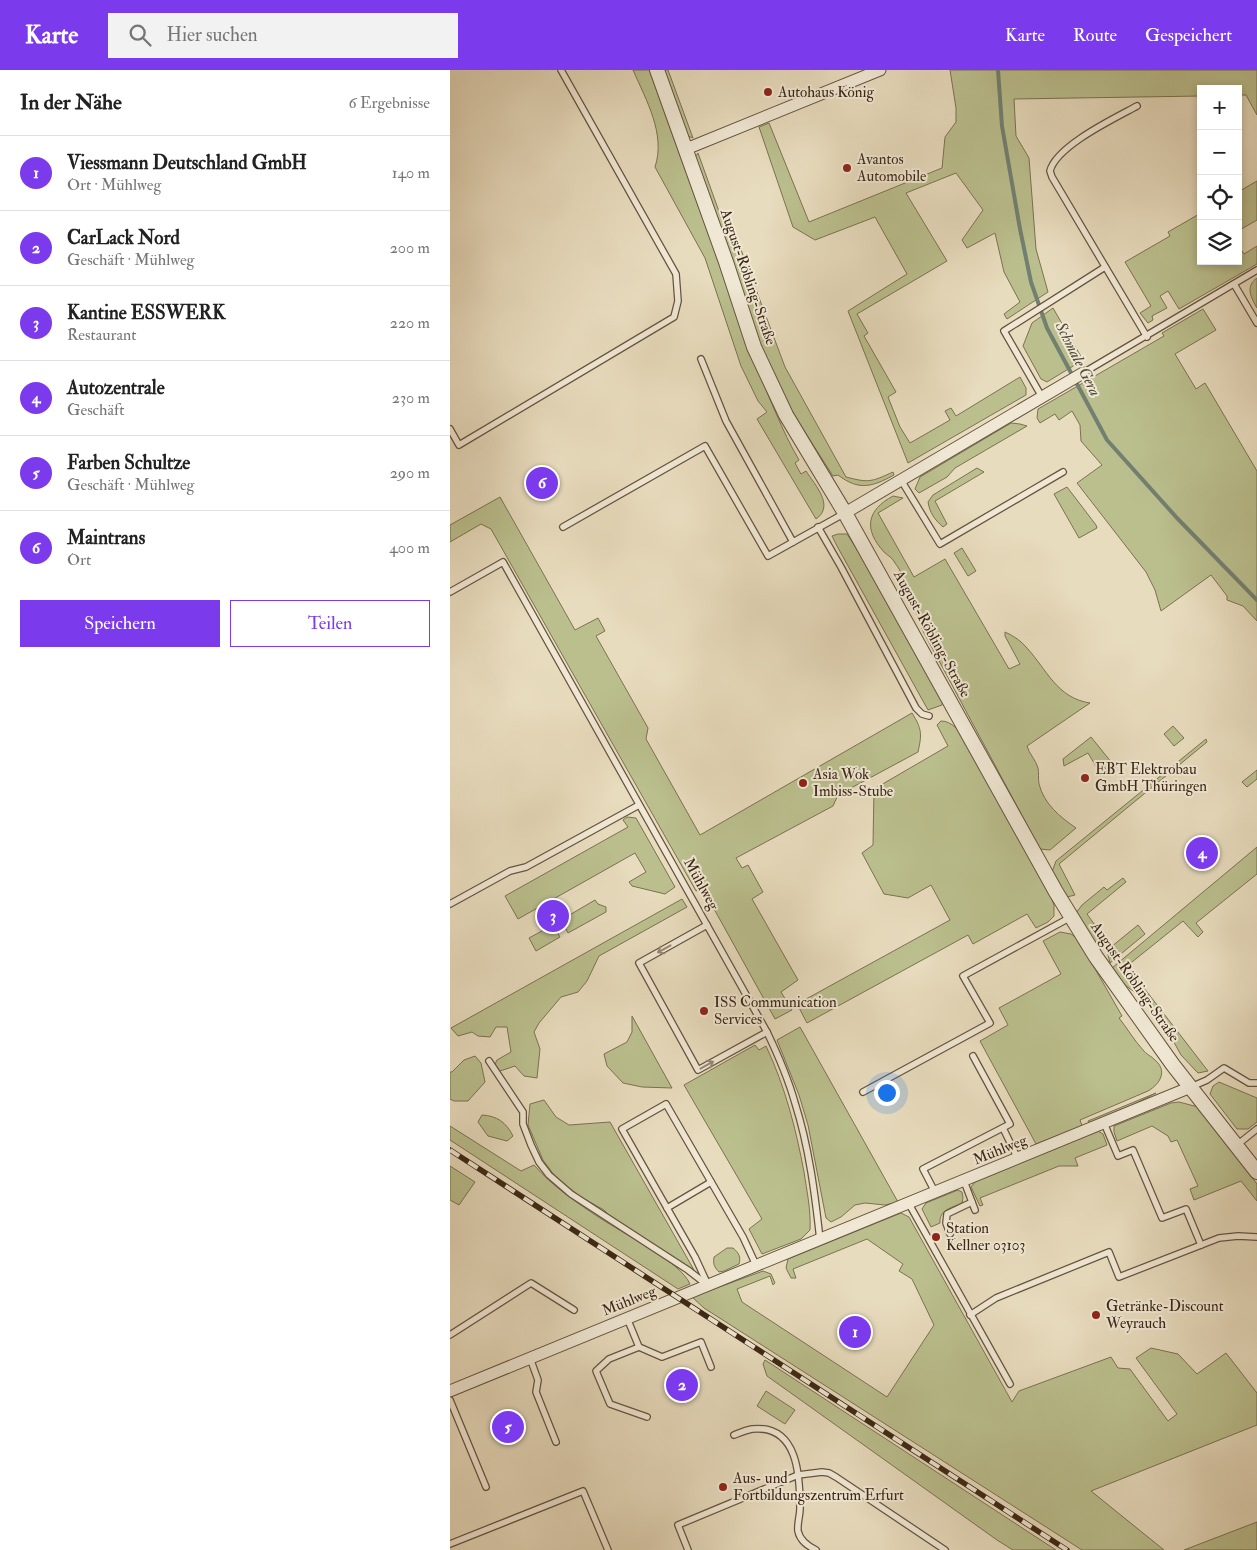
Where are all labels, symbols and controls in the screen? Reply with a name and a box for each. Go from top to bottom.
search box [108,13,458,58]
text: Karte [25,20,78,51]
icon: search [126,21,154,49]
text: Hier suchen [166,23,258,47]
text: Karte [1005,24,1045,47]
text: Route [1073,24,1117,47]
text: Gespeichert [1145,24,1232,47]
place label: Autohaus König [777,83,874,102]
map controls [1197,85,1242,265]
button: + [1197,85,1242,130]
marker: Autohaus König [762,86,774,98]
text: In der Nähe [20,89,122,116]
text: 6 Ergebnisse [349,93,430,113]
button: − [1197,130,1242,175]
place label: Avantos Automobile [856,150,926,186]
text: Viessmann Deutschland GmbH [67,151,307,175]
marker: Avantos Automobile [841,162,853,174]
text: 1 [33,163,39,183]
text: 140 m [392,163,430,183]
text: Ort · Mühlweg [67,175,161,195]
button: locate [1197,175,1242,220]
street label: August-Röbling-Straße [715,206,780,347]
button: layers [1197,220,1242,265]
text: CarLack Nord [67,226,180,250]
text: 2 [32,238,40,258]
text: 200 m [390,238,430,258]
text: Geschäft · Mühlweg [67,250,195,270]
text: Kantine ESSWERK [67,301,225,325]
text: 3 [33,313,39,333]
text: 220 m [390,313,430,333]
water label: Schmale Gera [1050,318,1105,400]
text: Restaurant [67,325,136,345]
text: Autozentrale [67,376,165,400]
text: 4 [32,388,40,408]
text: 230 m [392,388,430,408]
text: Geschäft [67,400,124,420]
text: Farben Schultze [67,451,190,475]
text: 5 [32,463,40,483]
text: 290 m [390,463,430,483]
pin: 6 [526,464,558,502]
text: Geschäft · Mühlweg [67,475,195,495]
text: Maintrans [67,526,145,550]
text: 6 [32,538,40,558]
text: 400 m [389,538,430,558]
text: Ort [67,550,91,570]
street label: August-Röbling-Straße [889,566,975,701]
button: Speichern [20,600,220,647]
button: Teilen [230,600,430,647]
place label: EBT Elektrobau GmbH Thüringen [1095,760,1207,796]
place label: Asia Wok Imbiss-Stube [812,765,893,801]
marker: EBT Elektrobau GmbH Thüringen [1079,772,1091,784]
marker: Asia Wok Imbiss-Stube [797,777,809,789]
pin: 4 [1186,834,1218,872]
street label: Mühlweg [679,855,723,914]
pin: 3 [537,897,569,935]
street label: August-Röbling-Straße [1086,917,1184,1046]
one-way arrow [657,944,672,954]
place label: ISS Communication Services [714,993,837,1029]
marker: ISS Communication Services [698,1005,710,1017]
one-way arrow [700,1060,715,1070]
your location [874,1080,900,1106]
street label: Mühlweg [970,1130,1030,1169]
place label: Station Kellner 03103 [946,1219,1025,1255]
marker: Station Kellner 03103 [930,1231,942,1243]
street label: Mühlweg [599,1281,659,1320]
place label: Getränke-Discount Weyrauch [1105,1297,1224,1333]
marker: Getränke-Discount Weyrauch [1090,1309,1102,1321]
pin: 1 [839,1313,871,1351]
pin: 2 [666,1366,698,1404]
pin: 5 [492,1408,524,1446]
place label: Aus- und Fortbildungszentrum Erfurt [732,1469,904,1505]
marker: Aus- und Fortbildungszentrum Erfurt [717,1481,729,1493]

